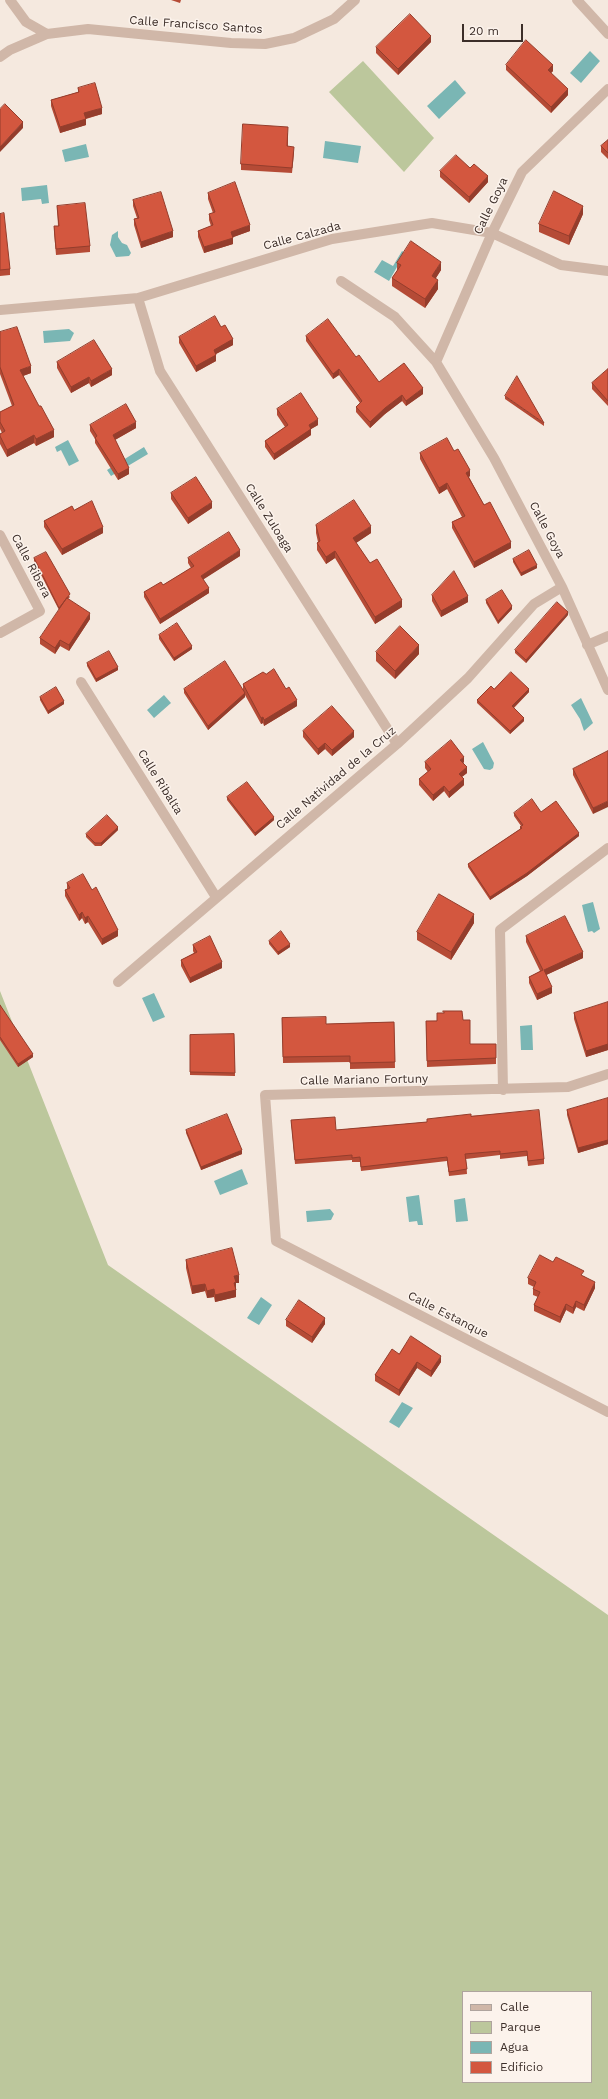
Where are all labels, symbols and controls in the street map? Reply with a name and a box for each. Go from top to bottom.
street label: Calle Francisco Santos [129,13,263,37]
scale bar [464,16,525,42]
text: 20 m [469,24,499,38]
street label: Calle Goya [471,175,511,237]
street label: Calle Calzada [262,219,342,253]
street label: Calle Zuloaga [242,481,296,555]
street label: Calle Goya [526,499,568,561]
street label: Calle Ribera [8,532,54,600]
street label: Calle Natividad de la Cruz [273,724,399,832]
street label: Calle Ribalta [134,747,186,817]
street label: Calle Mariano Fortuny [300,1072,428,1088]
street label: Calle Estanque [405,1289,491,1341]
legend [462,1991,592,2083]
text: Calle [500,2000,529,2014]
text: Parque [500,2020,541,2034]
text: Agua [500,2040,529,2054]
text: Edificio [500,2060,543,2074]

